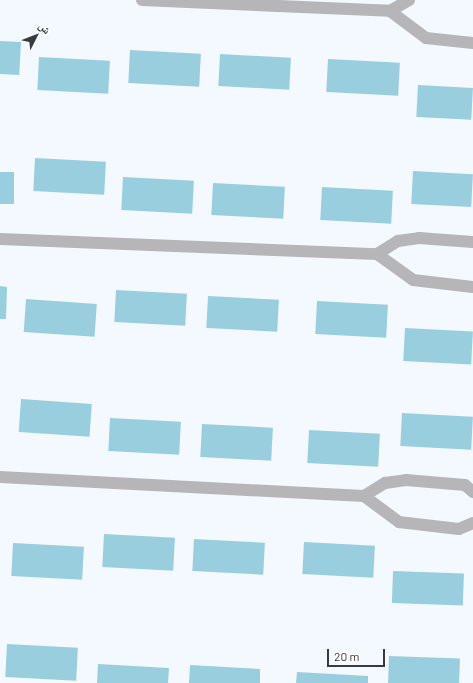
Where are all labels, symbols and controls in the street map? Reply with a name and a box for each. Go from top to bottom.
north arrow [16,16,56,56]
text: ش [37,19,54,36]
scale bar [329,641,387,667]
text: 20 m [334,649,360,663]

